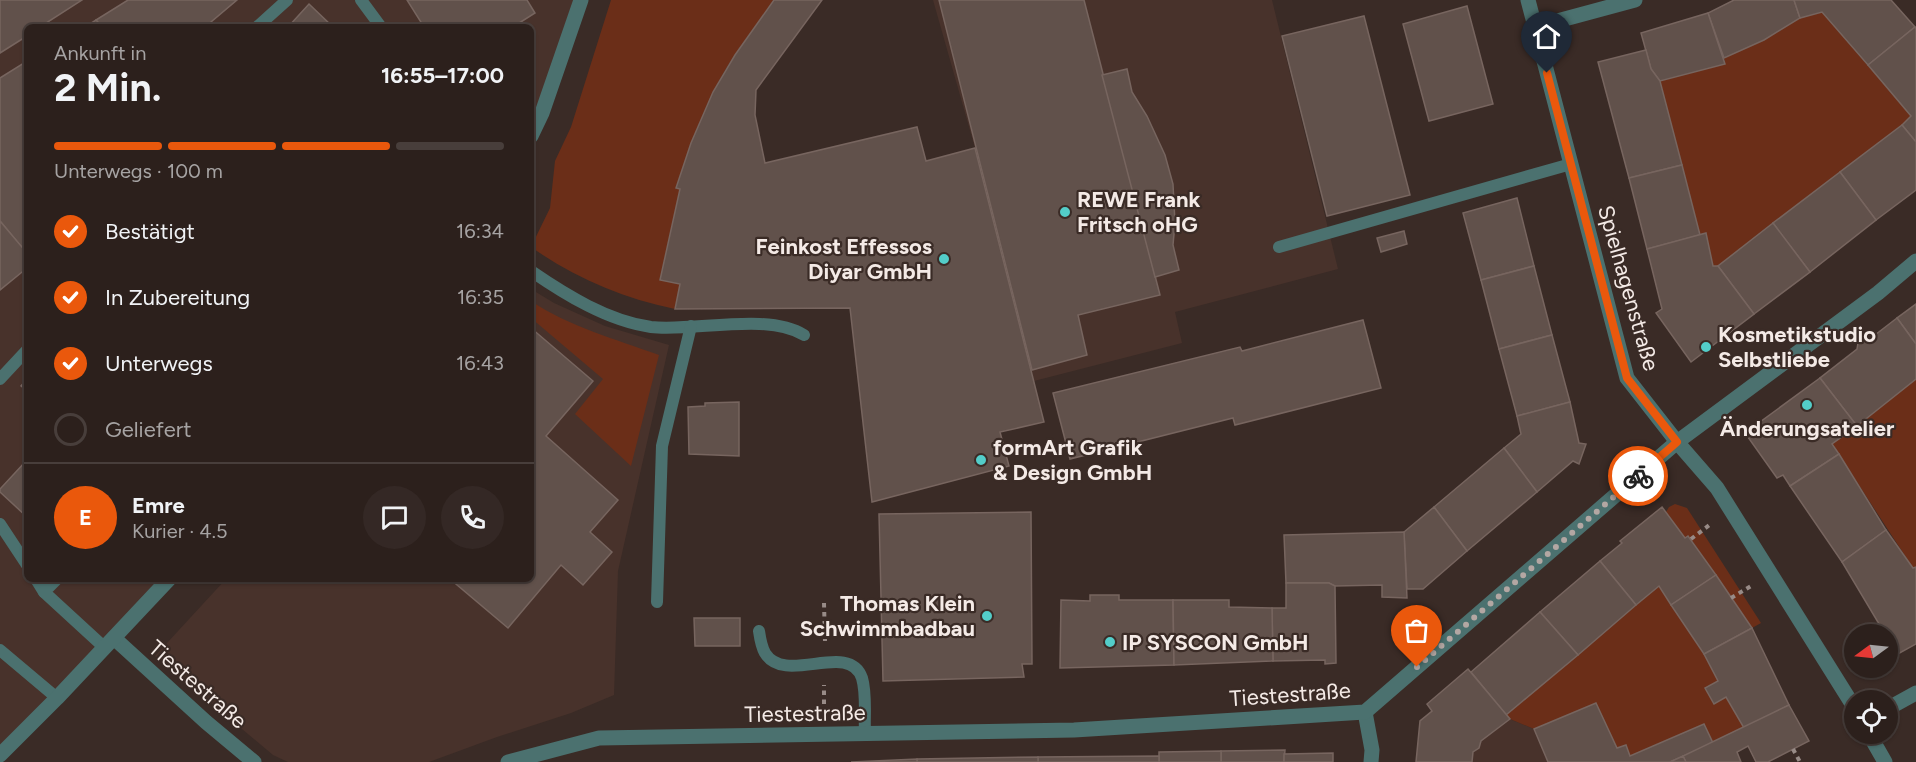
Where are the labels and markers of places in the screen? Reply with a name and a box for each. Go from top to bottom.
pin [1521,11,1572,73]
place label: REWE Frank Fritsch oHG [1077,186,1201,238]
marker: REWE Frank Fritsch oHG [1058,205,1072,219]
place label: Feinkost Effessos Diyar GmbH [755,233,932,285]
marker: Feinkost Effessos Diyar GmbH [937,252,951,266]
place label: Kosmetikstudio Selbstliebe [1718,321,1876,373]
marker: Kosmetikstudio Selbstliebe [1699,340,1713,354]
marker: Änderungsatelier [1800,398,1814,412]
place label: Änderungsatelier [1720,415,1895,442]
place label: formArt Grafik & Design GmbH [993,434,1152,486]
marker: formArt Grafik & Design GmbH [974,453,988,467]
place label: Thomas Klein Schwimmbadbau [800,590,975,642]
pin [1391,605,1442,667]
marker: Thomas Klein Schwimmbadbau [980,609,994,623]
place label: IP SYSCON GmbH [1122,629,1308,656]
marker: IP SYSCON GmbH [1103,635,1117,649]

